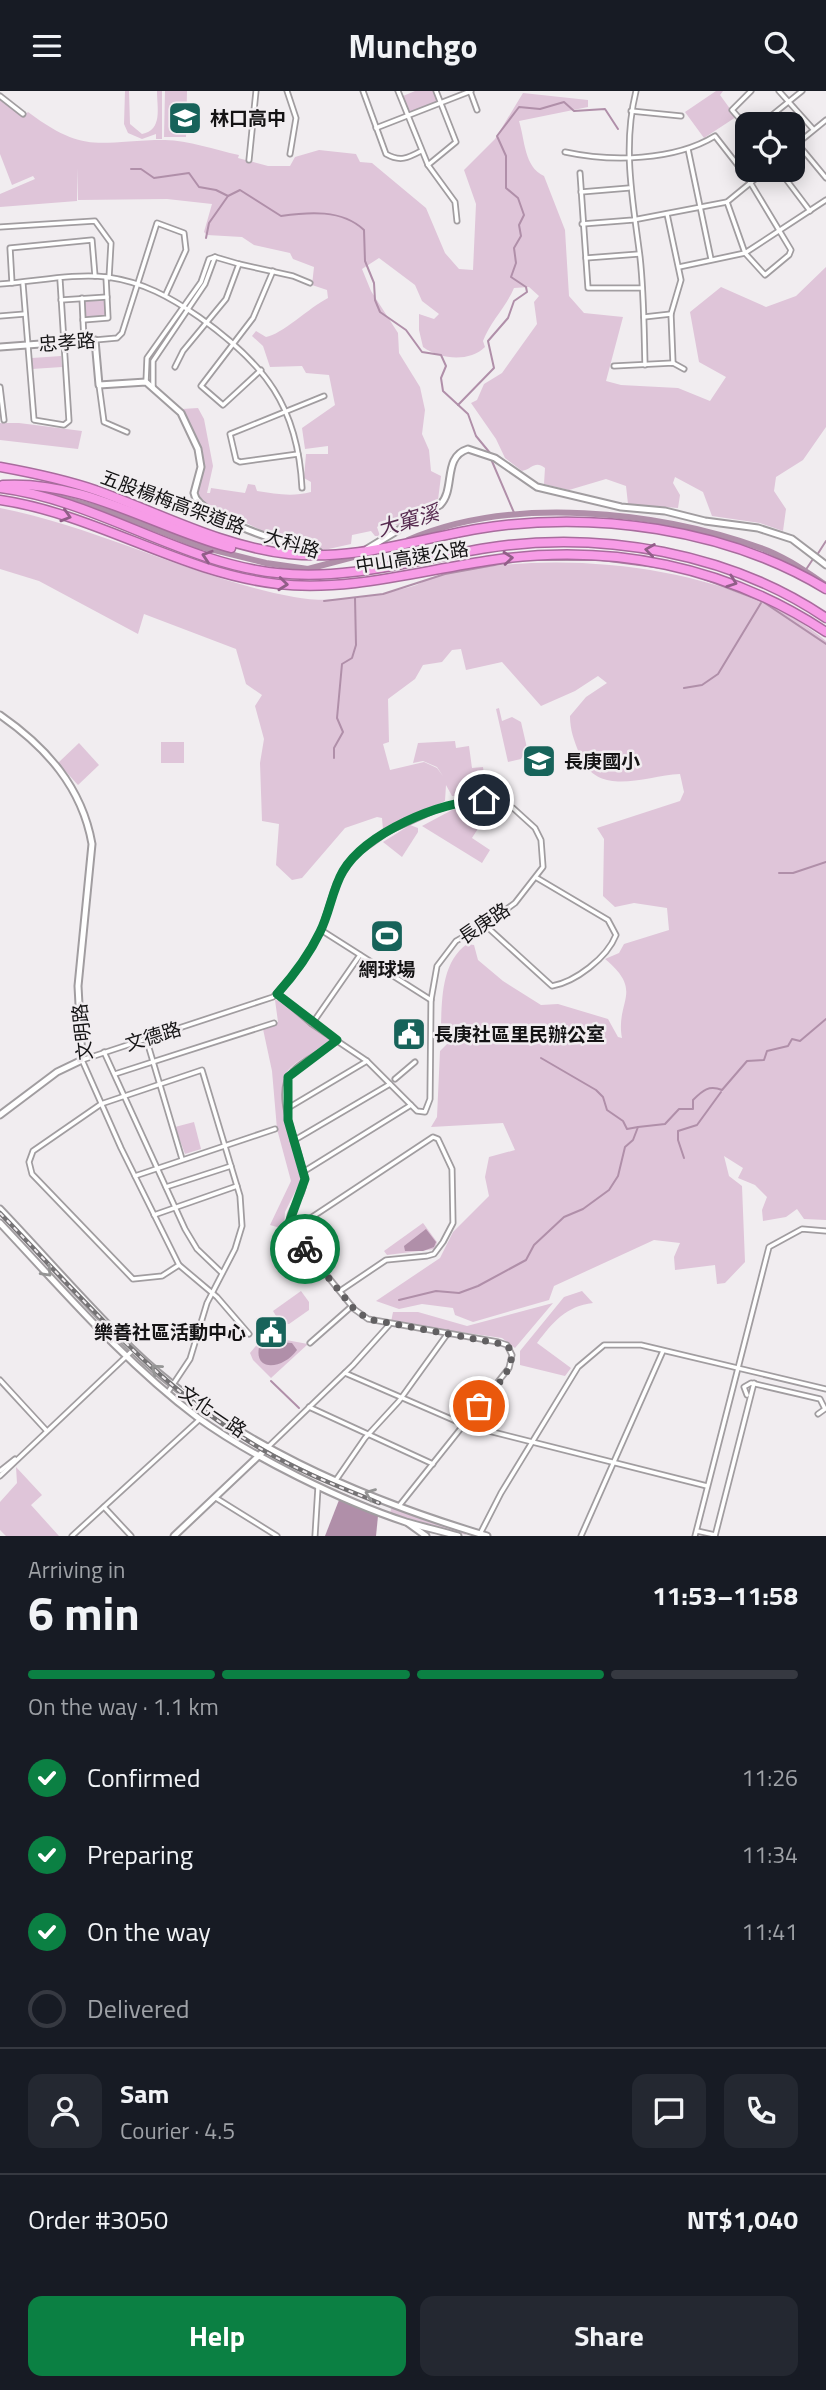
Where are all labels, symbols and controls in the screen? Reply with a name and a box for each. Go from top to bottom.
text: Munchgo [349,22,477,70]
icon: menu [28,27,66,65]
icon: search [760,27,798,65]
school or university icon: 林口高中 [166,99,204,137]
place label: 林口高中 [210,103,286,132]
map controls [735,112,805,182]
button: locate [735,112,805,182]
street label: 忠孝路 [38,325,96,358]
street label: 五股楊梅高架道路 [97,462,250,541]
water label: 大窠溪 [373,495,445,544]
one-way arrow [60,508,72,523]
street label: 大科路 [261,520,324,565]
street label: 中山高速公路 [353,533,470,580]
one-way arrow [644,543,656,558]
one-way arrow [201,550,213,564]
one-way arrow [503,551,514,566]
one-way arrow [726,574,738,588]
one-way arrow [277,576,288,591]
school or university icon: 長庚國小 [520,742,558,780]
place label: 長庚國小 [564,746,640,775]
pin [454,770,514,830]
icon: home [465,781,503,819]
street label: 長庚路 [452,895,515,951]
sports icon: 網球場 [368,917,406,955]
place label: 網球場 [358,954,416,983]
street label: 文明路 [64,1002,99,1062]
street label: 文德路 [121,1013,184,1058]
public building icon: 長庚社區里民辦公室 [390,1015,428,1053]
place label: 長庚社區里民辦公室 [434,1019,605,1048]
courier [270,1214,340,1284]
icon: bike [286,1230,324,1268]
one-way arrow [38,1264,51,1277]
public building icon: 樂善社區活動中心 [252,1313,290,1351]
place label: 樂善社區活動中心 [94,1317,246,1346]
one-way arrow [151,1365,164,1377]
pin [449,1376,509,1436]
street label: 文化一路 [174,1377,253,1444]
icon: bag [460,1387,498,1425]
one-way arrow [364,1488,377,1502]
text: Arriving in [28,1552,125,1587]
text: 11:53–11:58 [652,1576,798,1615]
text: 6 min [28,1578,140,1648]
text: On the way · 1.1 km [28,1689,219,1724]
text: Confirmed [87,1758,201,1797]
icon: check [28,1759,66,1797]
text: 11:26 [741,1760,798,1795]
text: Preparing [87,1835,193,1874]
icon: check [28,1836,66,1874]
text: 11:34 [741,1837,798,1872]
text: On the way [87,1912,211,1951]
icon: check [28,1913,66,1951]
text: 11:41 [741,1914,798,1949]
text: Delivered [87,1989,190,2028]
button: person [28,2074,102,2148]
text: Sam [120,2074,169,2113]
button: chat [632,2074,706,2148]
button: phone [724,2074,798,2148]
text: Courier · 4.5 [120,2113,235,2148]
text: Order #3050 [28,2200,168,2239]
text: NT$1,040 [687,2200,798,2239]
button: Help [28,2296,406,2376]
button: Share [420,2296,798,2376]

